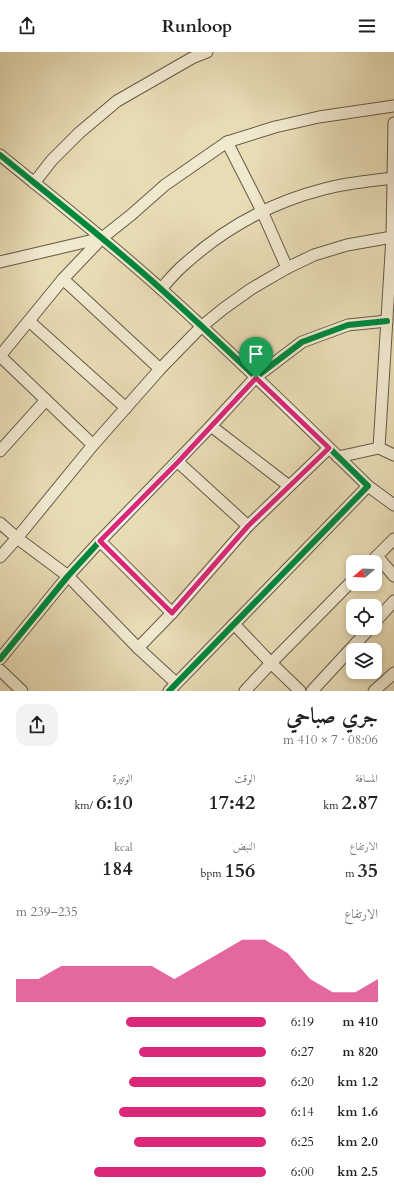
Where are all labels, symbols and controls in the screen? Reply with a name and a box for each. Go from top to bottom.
text: Runloop [162,14,232,39]
icon: share [16,15,38,37]
icon: menu [356,15,378,37]
pin [239,337,273,378]
icon: arrive [245,343,267,365]
north arrow [346,555,382,591]
map controls [346,555,382,679]
button: locate [346,599,382,635]
button: layers [346,643,382,679]
text: جري صباحي [286,701,378,731]
button: share [16,704,58,746]
text: 08:06 · 7 × 410 m [283,731,378,749]
text: الوتيرة [112,771,133,786]
text: الوقت [234,771,255,786]
text: المسافة [356,771,378,786]
text: 6:10 [96,789,133,816]
text: 17:42 [209,789,255,816]
text: 2.87 [341,789,378,816]
text: /km [74,798,96,813]
text: km [323,798,341,813]
text: النبض [233,839,255,854]
text: الارتفاع [349,839,378,854]
text: kcal [114,840,133,855]
text: 184 [102,855,133,882]
text: 156 [225,857,255,884]
text: 35 [358,857,378,884]
text: bpm [201,866,225,881]
text: m [345,866,358,881]
text: 235–239 m [16,903,78,921]
text: الارتفاع [344,905,378,923]
text: 6:19 [291,1013,314,1031]
text: 410 m [343,1013,378,1031]
text: 6:27 [291,1043,314,1061]
text: 820 m [343,1043,378,1061]
text: 6:20 [291,1073,314,1091]
text: 1.2 km [337,1073,378,1091]
text: 6:14 [291,1103,314,1121]
text: 1.6 km [337,1103,378,1121]
text: 6:25 [291,1133,314,1151]
text: 2.0 km [337,1133,378,1151]
text: 6:00 [291,1163,314,1181]
text: 2.5 km [337,1163,378,1181]

